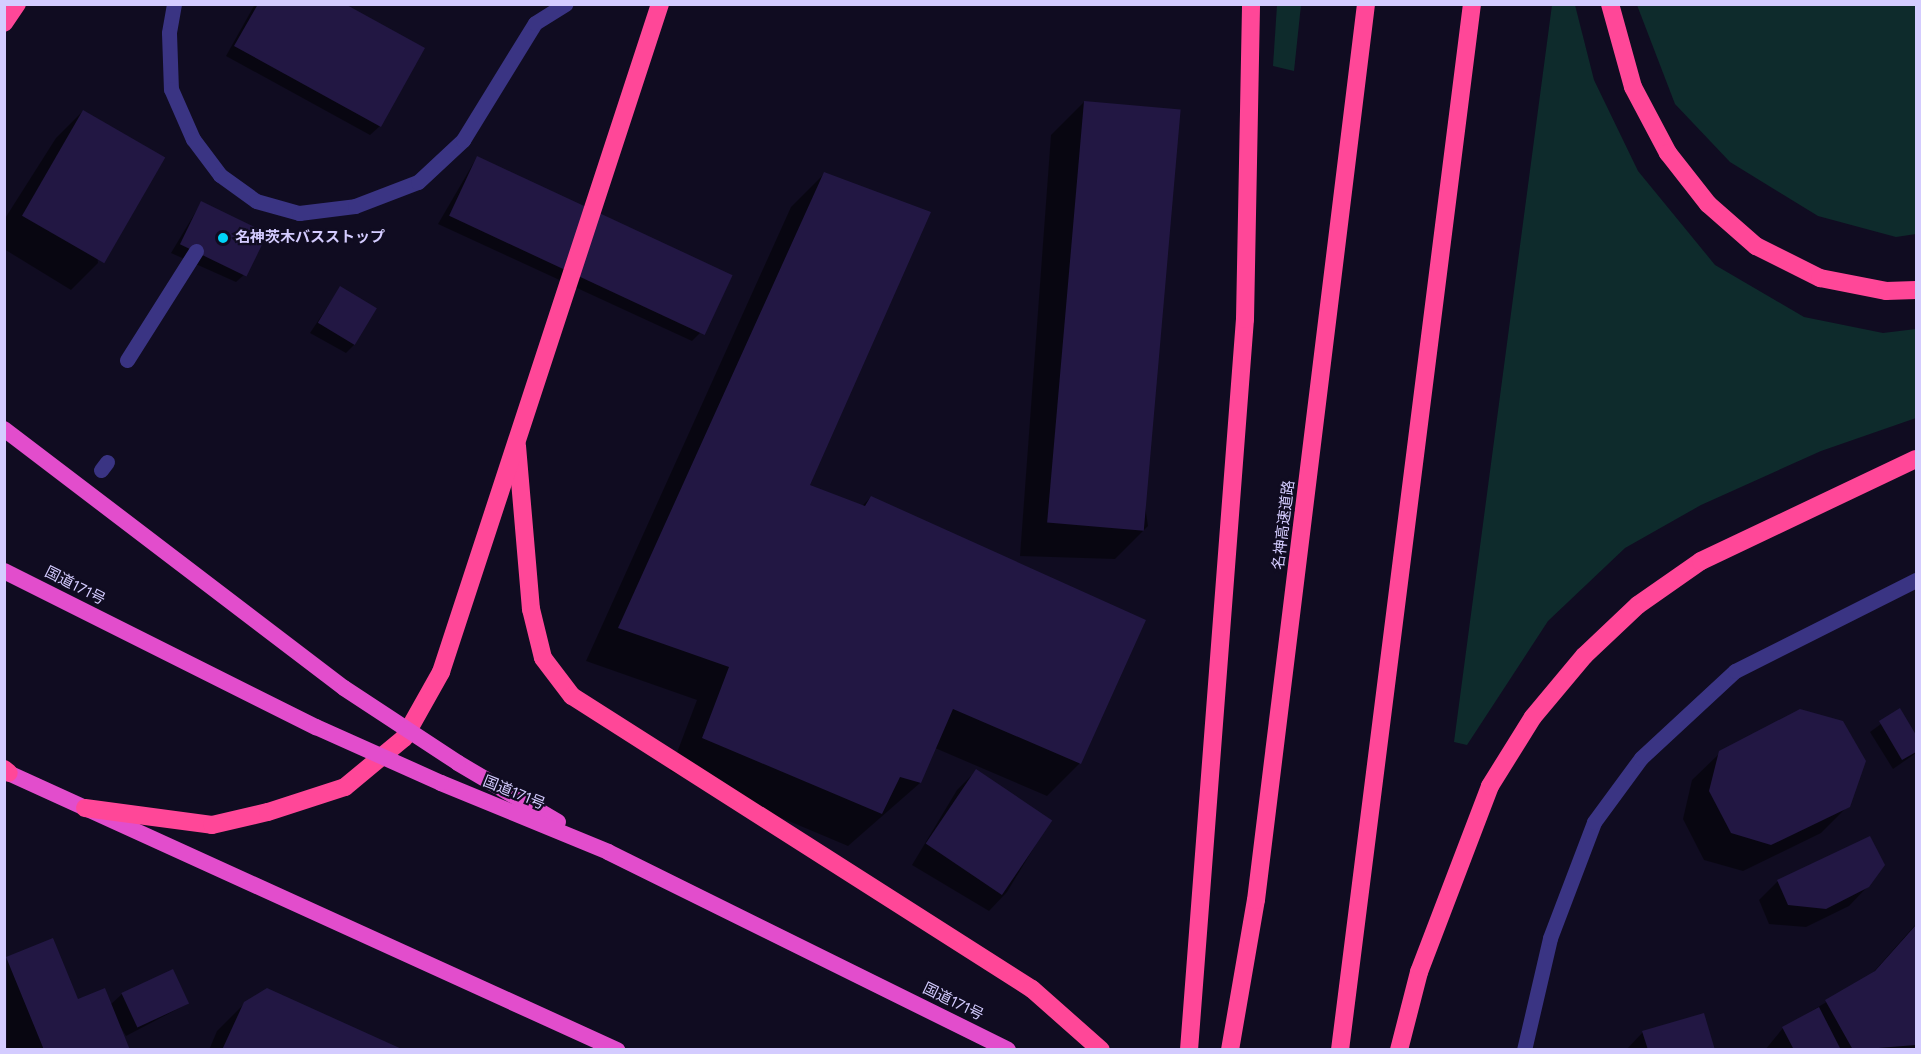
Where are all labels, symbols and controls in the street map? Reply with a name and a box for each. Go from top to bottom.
place label: 名神茨木バスストップ [235,229,385,247]
marker: 名神茨木バスストップ [216,231,230,245]
street label: 名神高速道路 [1270,479,1298,571]
street label: 国道171号 [42,563,108,609]
street label: 国道171号 [480,772,548,814]
street label: 国道171号 [920,980,986,1024]

